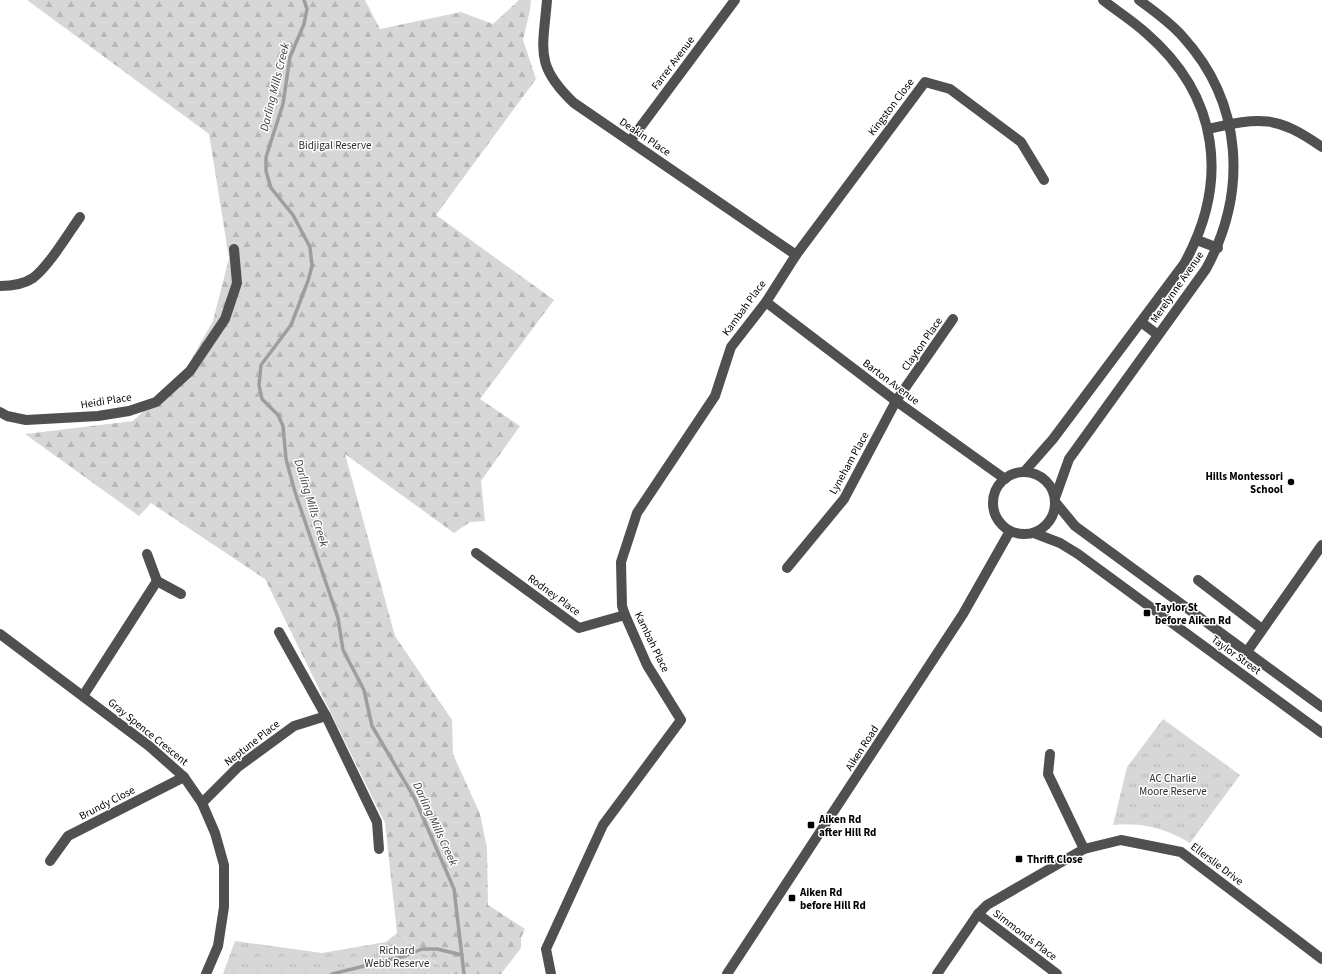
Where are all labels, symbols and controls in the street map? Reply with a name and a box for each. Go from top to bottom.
street label: Farrer Avenue [648,33,698,93]
water label: Darling Mills Creek [256,41,294,133]
street label: Kingston Close [865,75,918,139]
street label: Deakin Place [616,114,674,160]
park label: Bidjigal Reserve [299,138,372,153]
street label: Merelynne Avenue [1147,248,1208,326]
street label: Kambah Place [719,277,770,339]
street label: Clayton Place [898,314,946,374]
street label: Barton Avenue [860,356,923,409]
street label: Heidi Place [80,390,133,412]
street label: Lyneham Place [826,429,873,497]
water label: Darling Mills Creek [290,457,332,549]
place label: Hills Montessori School [1205,469,1284,497]
marker: Hills Montessori School [1286,477,1296,487]
street label: Rodney Place [525,571,584,620]
place label: Taylor St before Aiken Rd [1155,600,1231,628]
marker: Taylor St before Aiken Rd [1142,608,1152,618]
street label: Kambah Place [631,609,673,675]
street label: Taylor Street [1208,632,1264,678]
street label: Gray Spence Crescent [105,695,191,769]
street label: Neptune Place [221,716,283,769]
street label: Aiken Road [842,722,882,774]
park label: AC Charlie Moore Reserve [1139,771,1207,799]
water label: Darling Mills Creek [408,779,462,869]
street label: Brundy Close [76,782,138,823]
place label: Aiken Rd after Hill Rd [818,812,876,840]
marker: Aiken Rd after Hill Rd [806,820,816,830]
street label: Ellerslie Drive [1188,839,1247,889]
place label: Thrift Close [1027,852,1083,867]
marker: Thrift Close [1014,854,1024,864]
place label: Aiken Rd before Hill Rd [799,885,866,913]
marker: Aiken Rd before Hill Rd [787,893,797,903]
street label: Simmonds Place [990,906,1061,964]
park label: Richard Webb Reserve [365,943,430,971]

